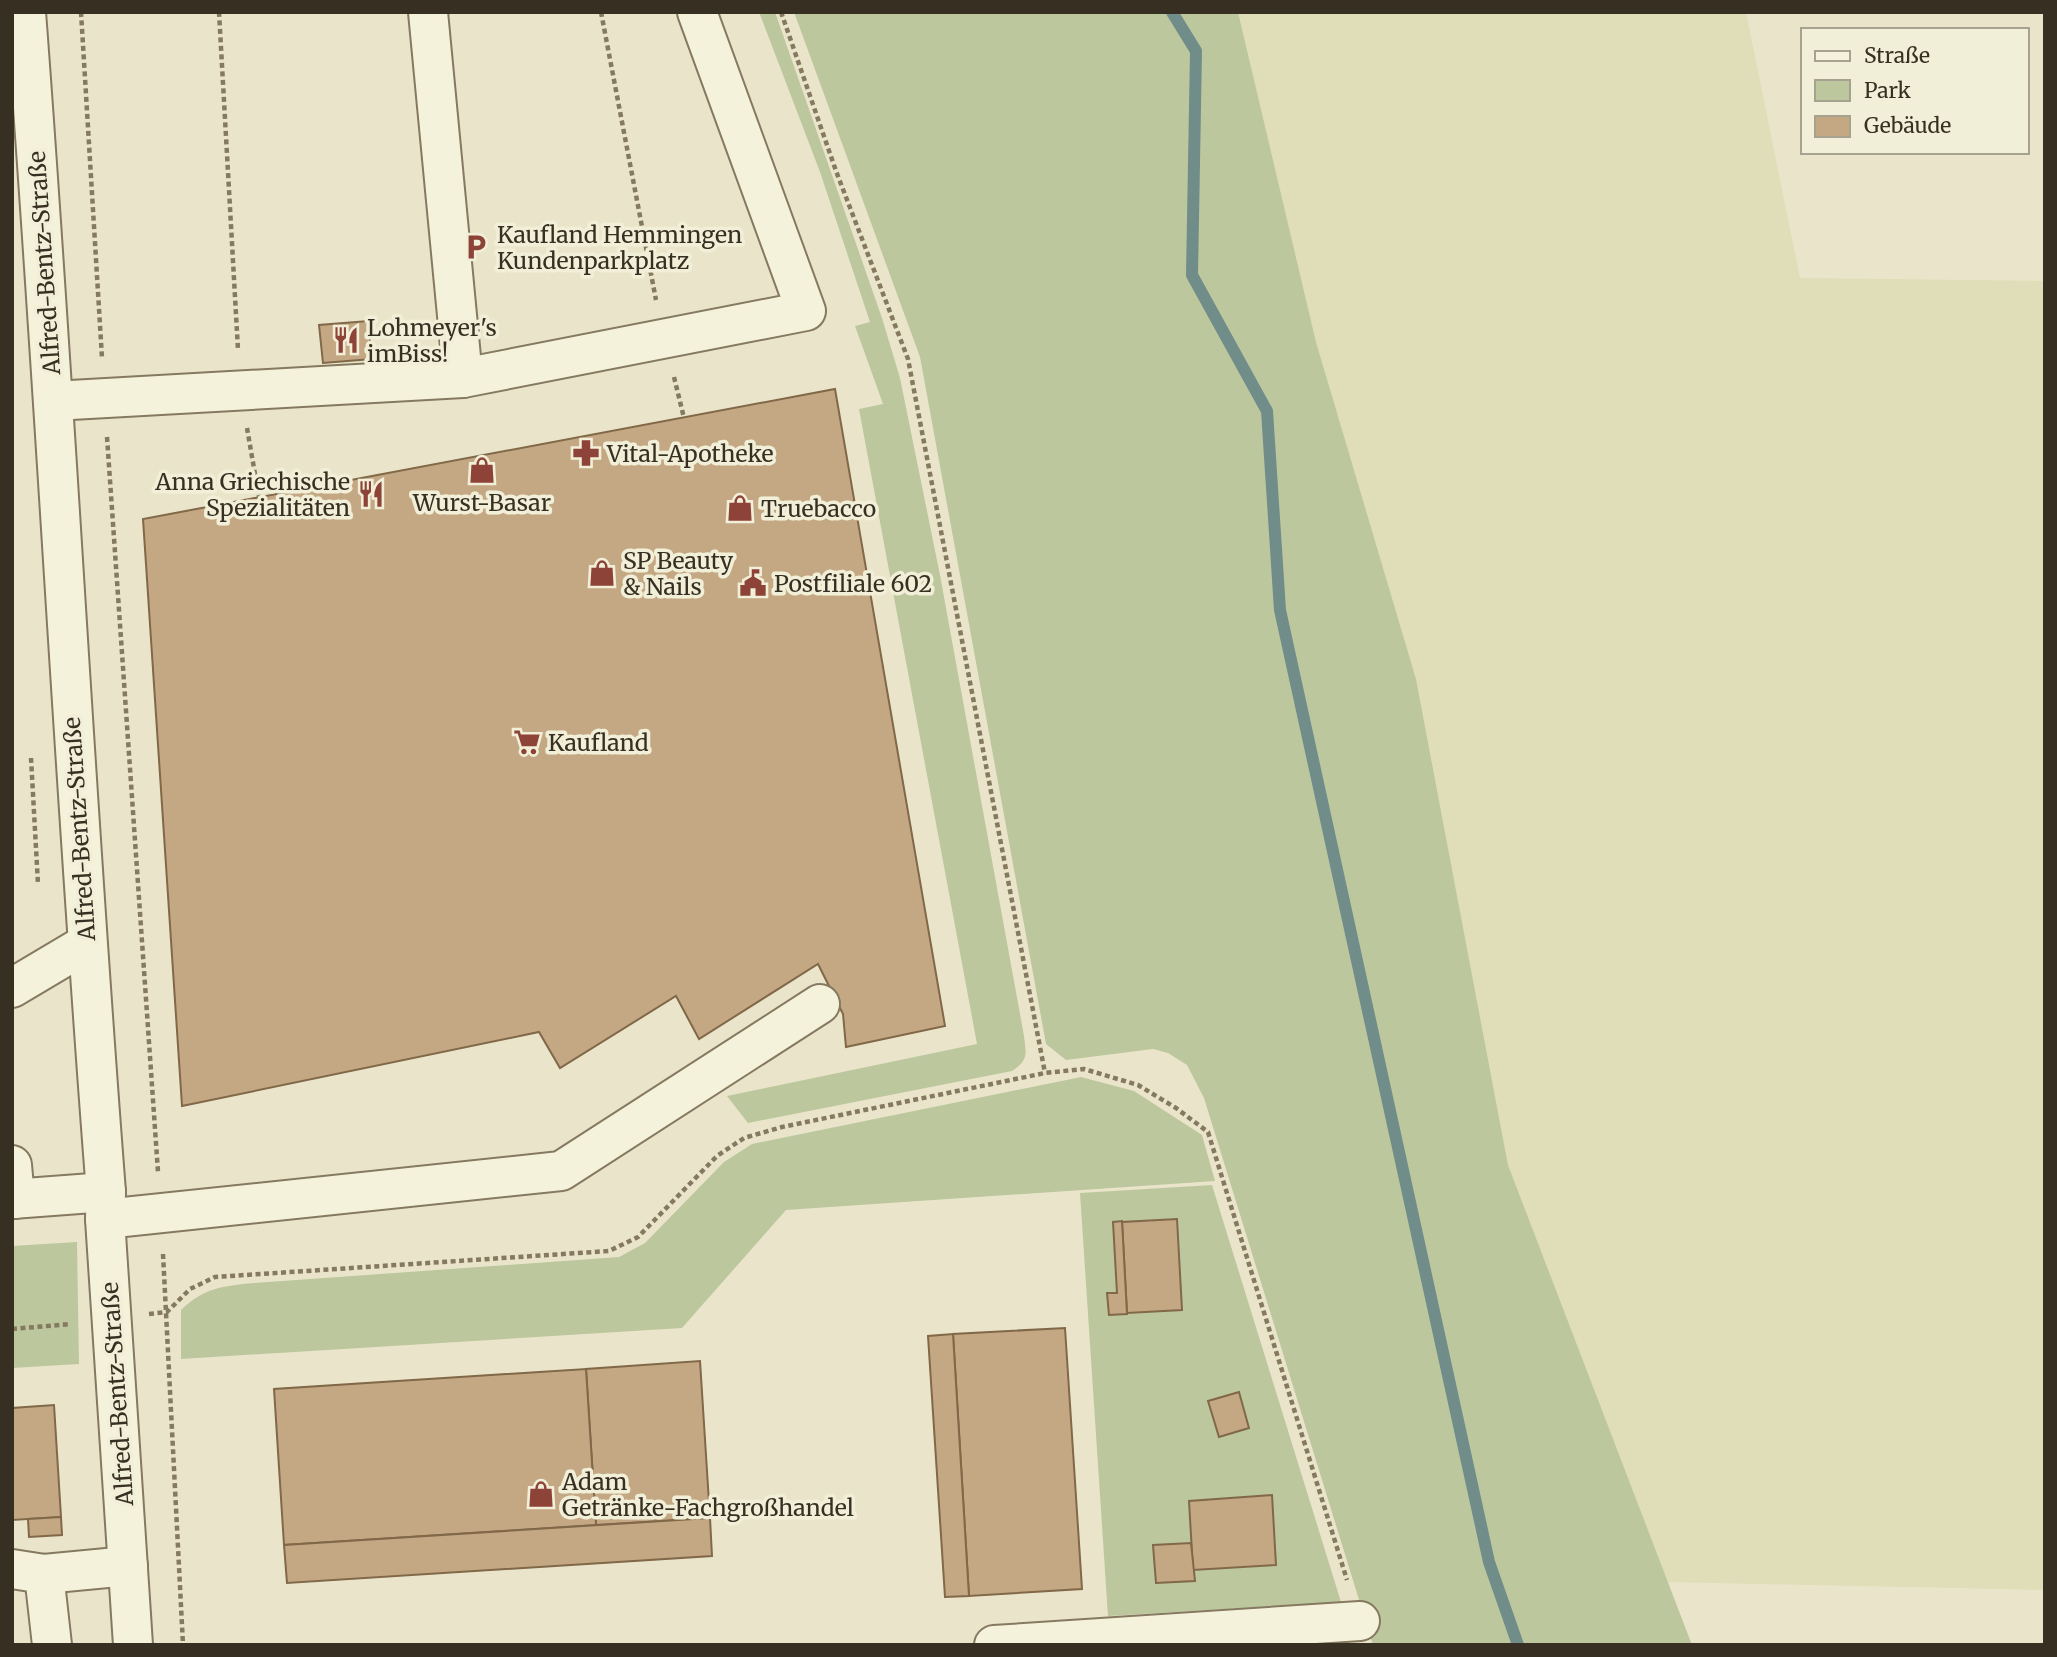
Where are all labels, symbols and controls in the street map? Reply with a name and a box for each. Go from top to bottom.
legend [1801,28,2029,154]
text: Straße [1864,42,1930,69]
text: Park [1864,77,1911,104]
text: Gebäude [1864,112,1951,139]
street label: Alfred-Bentz-Straße [22,150,66,377]
place label: Kaufland Hemmingen Kundenparkplatz [497,220,742,275]
parking icon: Kaufland Hemmingen Kundenparkplatz [461,232,491,262]
place label: Lohmeyer's imBiss! [367,313,497,368]
restaurant icon: Lohmeyer's imBiss! [331,325,361,355]
pharmacy icon: Vital-Apotheke [571,438,601,468]
place label: Vital-Apotheke [606,439,774,468]
shop icon: Wurst-Basar [467,455,497,485]
place label: Anna Griechische Spezialitäten [154,467,350,522]
restaurant icon: Anna Griechische Spezialitäten [356,479,386,509]
place label: Wurst-Basar [412,488,551,517]
shop icon: Truebacco [725,493,755,523]
place label: Truebacco [761,494,876,523]
place label: SP Beauty & Nails [623,546,734,601]
shop icon: SP Beauty & Nails [587,558,617,588]
public building icon: Postfiliale 602 [738,568,768,598]
place label: Postfiliale 602 [774,569,932,598]
street label: Alfred-Bentz-Straße [57,716,101,943]
supermarket icon: Kaufland [512,727,542,757]
place label: Kaufland [548,728,649,757]
street label: Alfred-Bentz-Straße [95,1281,139,1508]
place label: Adam Getränke-Fachgroßhandel [561,1467,854,1522]
shop icon: Adam Getränke-Fachgroßhandel [526,1479,556,1509]

